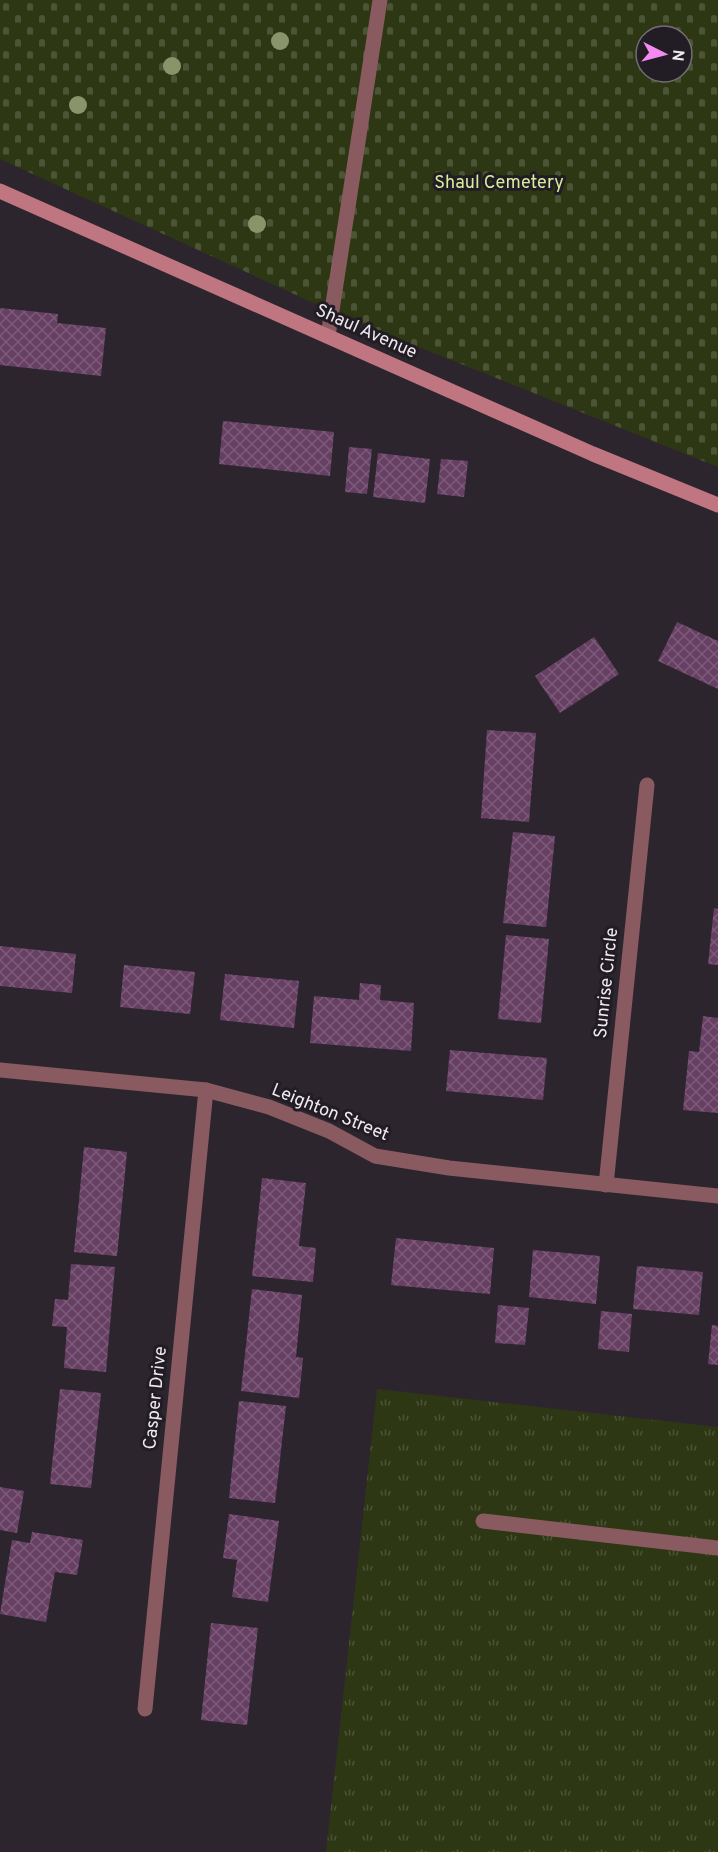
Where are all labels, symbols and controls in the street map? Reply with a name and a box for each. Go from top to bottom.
north arrow [634,24,694,84]
text: N [666,49,687,62]
park label: Shaul Cemetery [434,172,564,195]
street label: Shaul Avenue [312,299,420,365]
street label: Sunrise Circle [590,926,624,1040]
street label: Leighton Street [268,1079,392,1147]
street label: Casper Drive [139,1345,173,1451]

